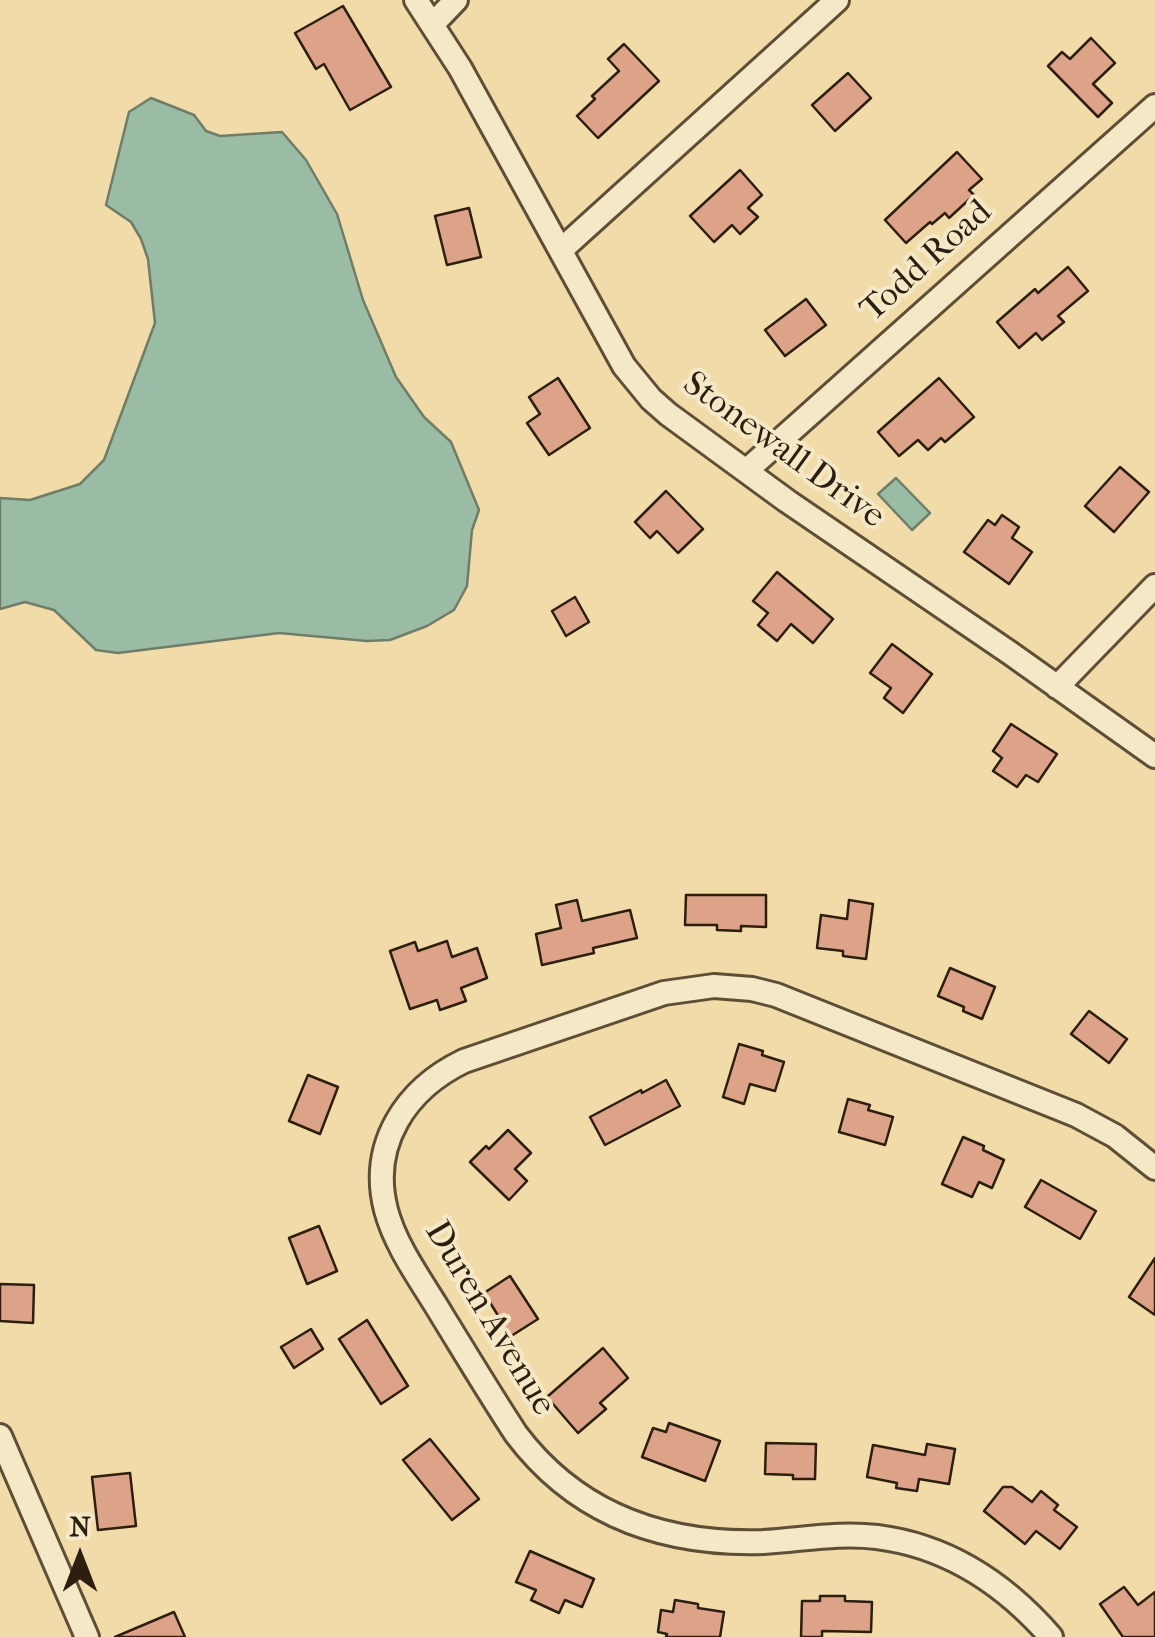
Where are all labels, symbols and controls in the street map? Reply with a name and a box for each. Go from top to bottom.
street label: Todd Road [853,192,1001,332]
street label: Stonewall Drive [674,364,892,538]
street label: Duren Avenue [415,1214,563,1424]
north arrow [30,1507,130,1607]
text: N [69,1510,91,1543]

